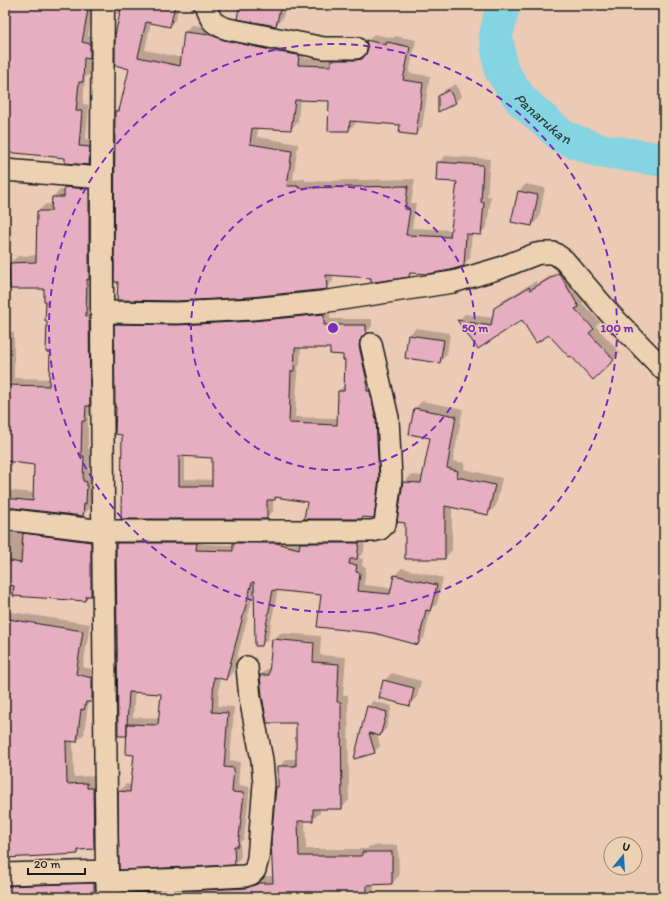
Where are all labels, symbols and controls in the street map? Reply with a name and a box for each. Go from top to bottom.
water label: Panarukan [510,90,574,148]
centre of rings [326,321,340,335]
text: 50 m [462,321,489,335]
text: 100 m [600,321,634,335]
north arrow [603,836,643,876]
text: U [620,840,631,854]
scale bar [28,850,85,876]
text: 20 m [34,857,61,871]

